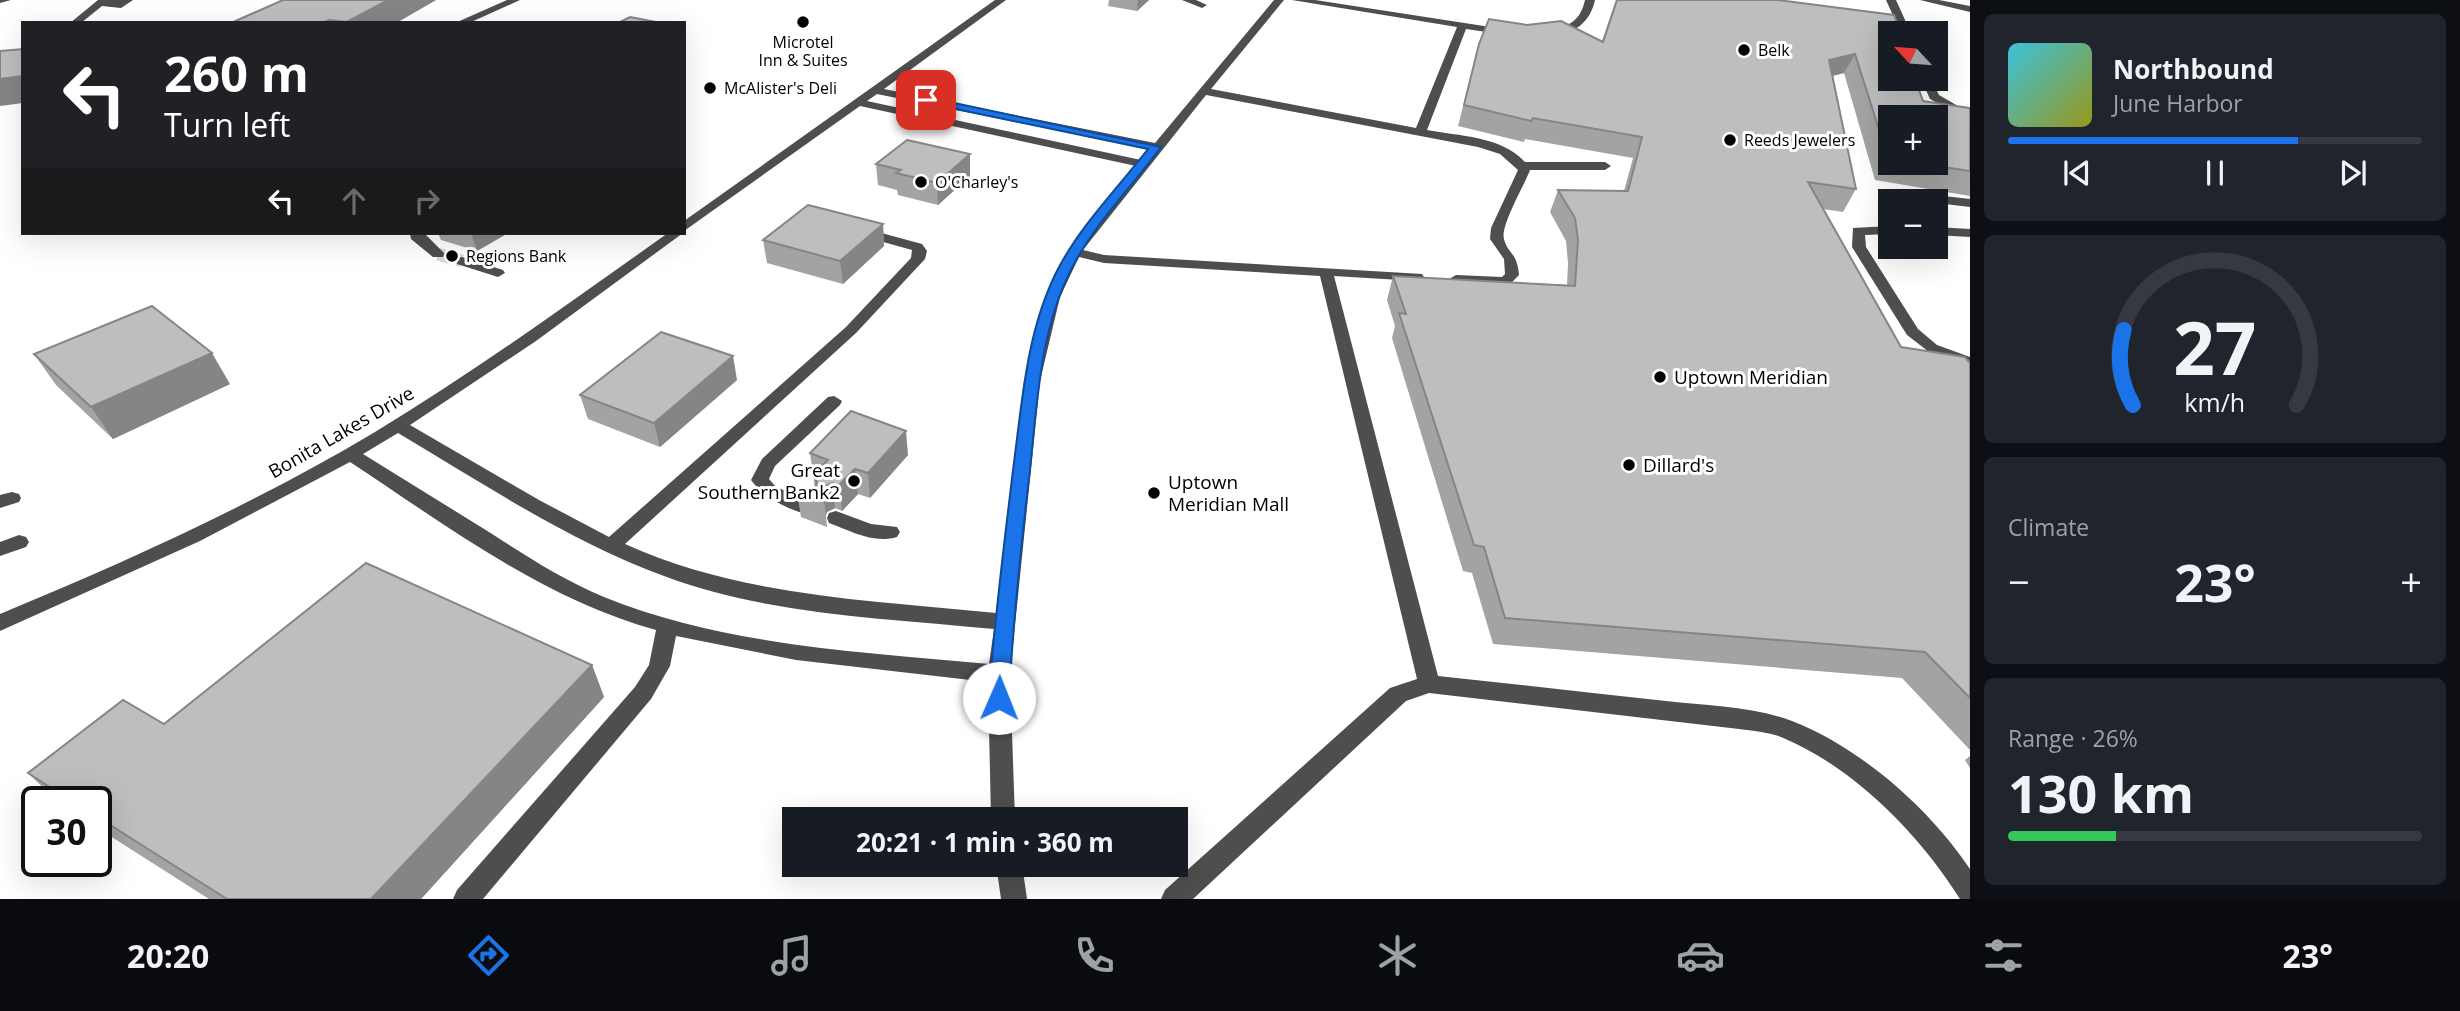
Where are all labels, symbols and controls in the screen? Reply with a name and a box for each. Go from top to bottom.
marker: Microtel Inn & Suites [795,14,811,30]
north arrow [1878,21,1948,91]
map controls [1878,21,1948,259]
place label: Microtel Inn & Suites [759,31,848,71]
place label: Belk [1758,39,1790,61]
text: 260 m [164,40,309,106]
marker: Belk [1736,42,1752,58]
icon: left [49,49,140,140]
text: Northbound [2113,51,2274,87]
pin [896,70,956,130]
place label: McAlister's Deli [724,77,837,99]
marker: McAlister's Deli [702,80,718,96]
icon: arrive [907,81,945,119]
text: June Harbor [2113,87,2243,119]
text: Turn left [164,103,290,146]
button: + [1878,105,1948,175]
place label: Reeds Jewelers [1744,129,1855,151]
marker: Reeds Jewelers [1722,132,1738,148]
icon: previous [2058,154,2096,192]
icon: pause [2196,154,2234,192]
icon: next [2334,154,2372,192]
place label: O'Charley's [935,171,1018,193]
marker: O'Charley's [913,174,929,190]
icon: left [262,182,300,220]
icon: ahead [335,182,373,220]
icon: right [408,182,446,220]
button: − [1878,189,1948,259]
place label: Regions Bank [466,245,567,267]
marker: Regions Bank [444,248,460,264]
text: 27 [2173,297,2257,396]
place label: Uptown Meridian [1674,364,1828,390]
marker: Uptown Meridian [1652,369,1668,385]
street label: Bonita Lakes Drive [263,380,419,484]
text: km/h [2185,385,2245,419]
place label: Dillard's [1643,452,1714,478]
place label: Great Southern Bank2 [698,457,840,505]
marker: Dillard's [1621,457,1637,473]
place label: Uptown Meridian Mall [1168,469,1289,517]
marker: Great Southern Bank2 [846,473,862,489]
marker: Uptown Meridian Mall [1146,485,1162,501]
text: Climate [2008,511,2089,543]
text: 23° [2174,546,2256,617]
text: − [2008,555,2030,607]
text: + [2400,555,2422,607]
position arrow [962,661,1036,735]
text: Range · 26% [2008,722,2138,754]
text: 130 km [2008,757,2194,828]
speed limit sign: 30 [21,786,112,877]
text: 20:21 · 1 min · 360 m [856,824,1114,860]
icon: directions [464,931,513,980]
icon: music [767,931,816,980]
icon: phone [1070,931,1119,980]
icon: climate [1373,931,1422,980]
icon: car [1676,931,1725,980]
icon: filters [1979,931,2028,980]
text: 20:20 [127,934,209,977]
text: 23° [2283,934,2333,977]

